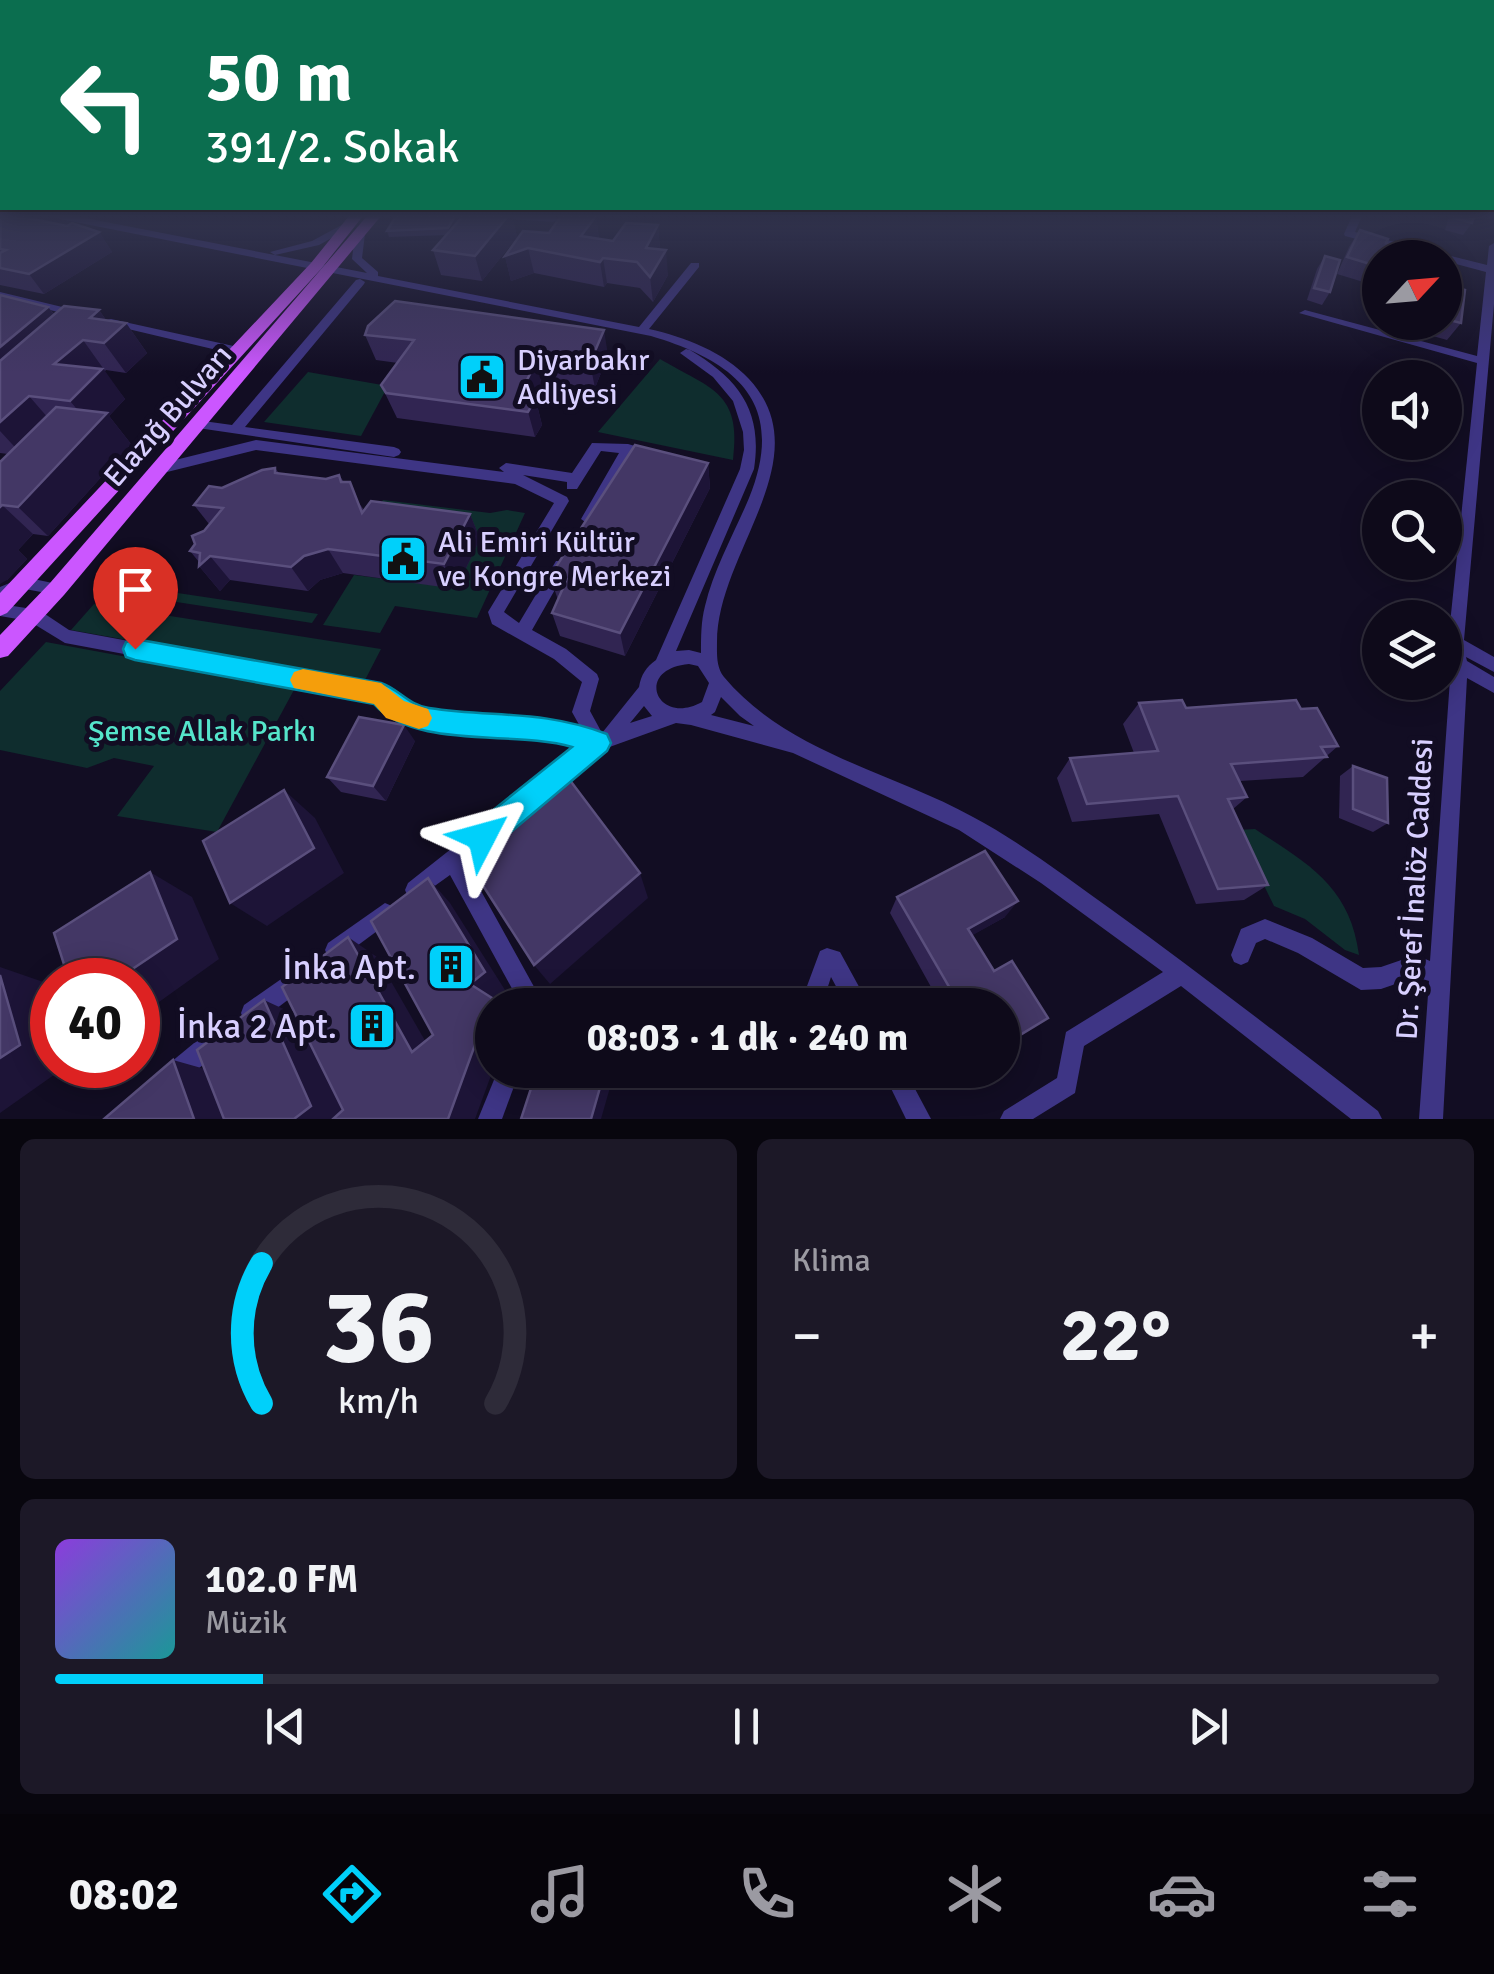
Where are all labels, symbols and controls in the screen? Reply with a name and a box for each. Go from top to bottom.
text: 50 m [205,34,353,120]
icon: left [40,40,170,170]
text: 391/2. Sokak [205,120,459,175]
north arrow [1362,240,1462,340]
map controls [1362,240,1462,700]
street label: Elazığ Bulvarı [96,337,240,495]
place label: Diyarbakır Adliyesi [517,342,649,413]
public building icon: Diyarbakır Adliyesi [456,351,508,403]
button: sound [1362,360,1462,460]
button: search [1362,480,1462,580]
place label: Ali Emiri Kültür ve Kongre Merkezi [438,524,671,595]
public building icon: Ali Emiri Kültür ve Kongre Merkezi [377,533,429,585]
pin [93,547,178,650]
icon: arrive [108,562,163,617]
button: layers [1362,600,1462,700]
park label: Şemse Allak Parkı [88,713,316,750]
street label: Dr. Şeref İnalöz Caddesi [1389,737,1441,1041]
position arrow [430,785,534,889]
building icon: İnka Apt. [425,941,477,993]
place label: İnka Apt. [282,946,416,989]
speed limit sign: 40 [30,958,160,1088]
building icon: İnka 2 Apt. [346,1000,398,1052]
place label: İnka 2 Apt. [177,1005,337,1048]
text: 08:03 · 1 dk · 240 m [587,1014,908,1061]
text: Klima [792,1241,871,1280]
text: 36 [322,1263,435,1391]
text: 22° [1060,1289,1171,1382]
text: − [792,1302,822,1370]
text: + [1409,1302,1439,1370]
text: km/h [338,1379,419,1423]
text: 102.0 FM [205,1556,358,1603]
text: Müzik [205,1603,287,1642]
icon: previous [258,1699,313,1754]
icon: pause [719,1699,774,1754]
icon: next [1181,1699,1236,1754]
icon: directions [317,1859,387,1929]
icon: music [525,1859,595,1929]
icon: phone [732,1859,802,1929]
icon: climate [940,1859,1010,1929]
icon: car [1147,1859,1217,1929]
icon: filters [1355,1859,1425,1929]
text: 08:02 [69,1867,179,1922]

